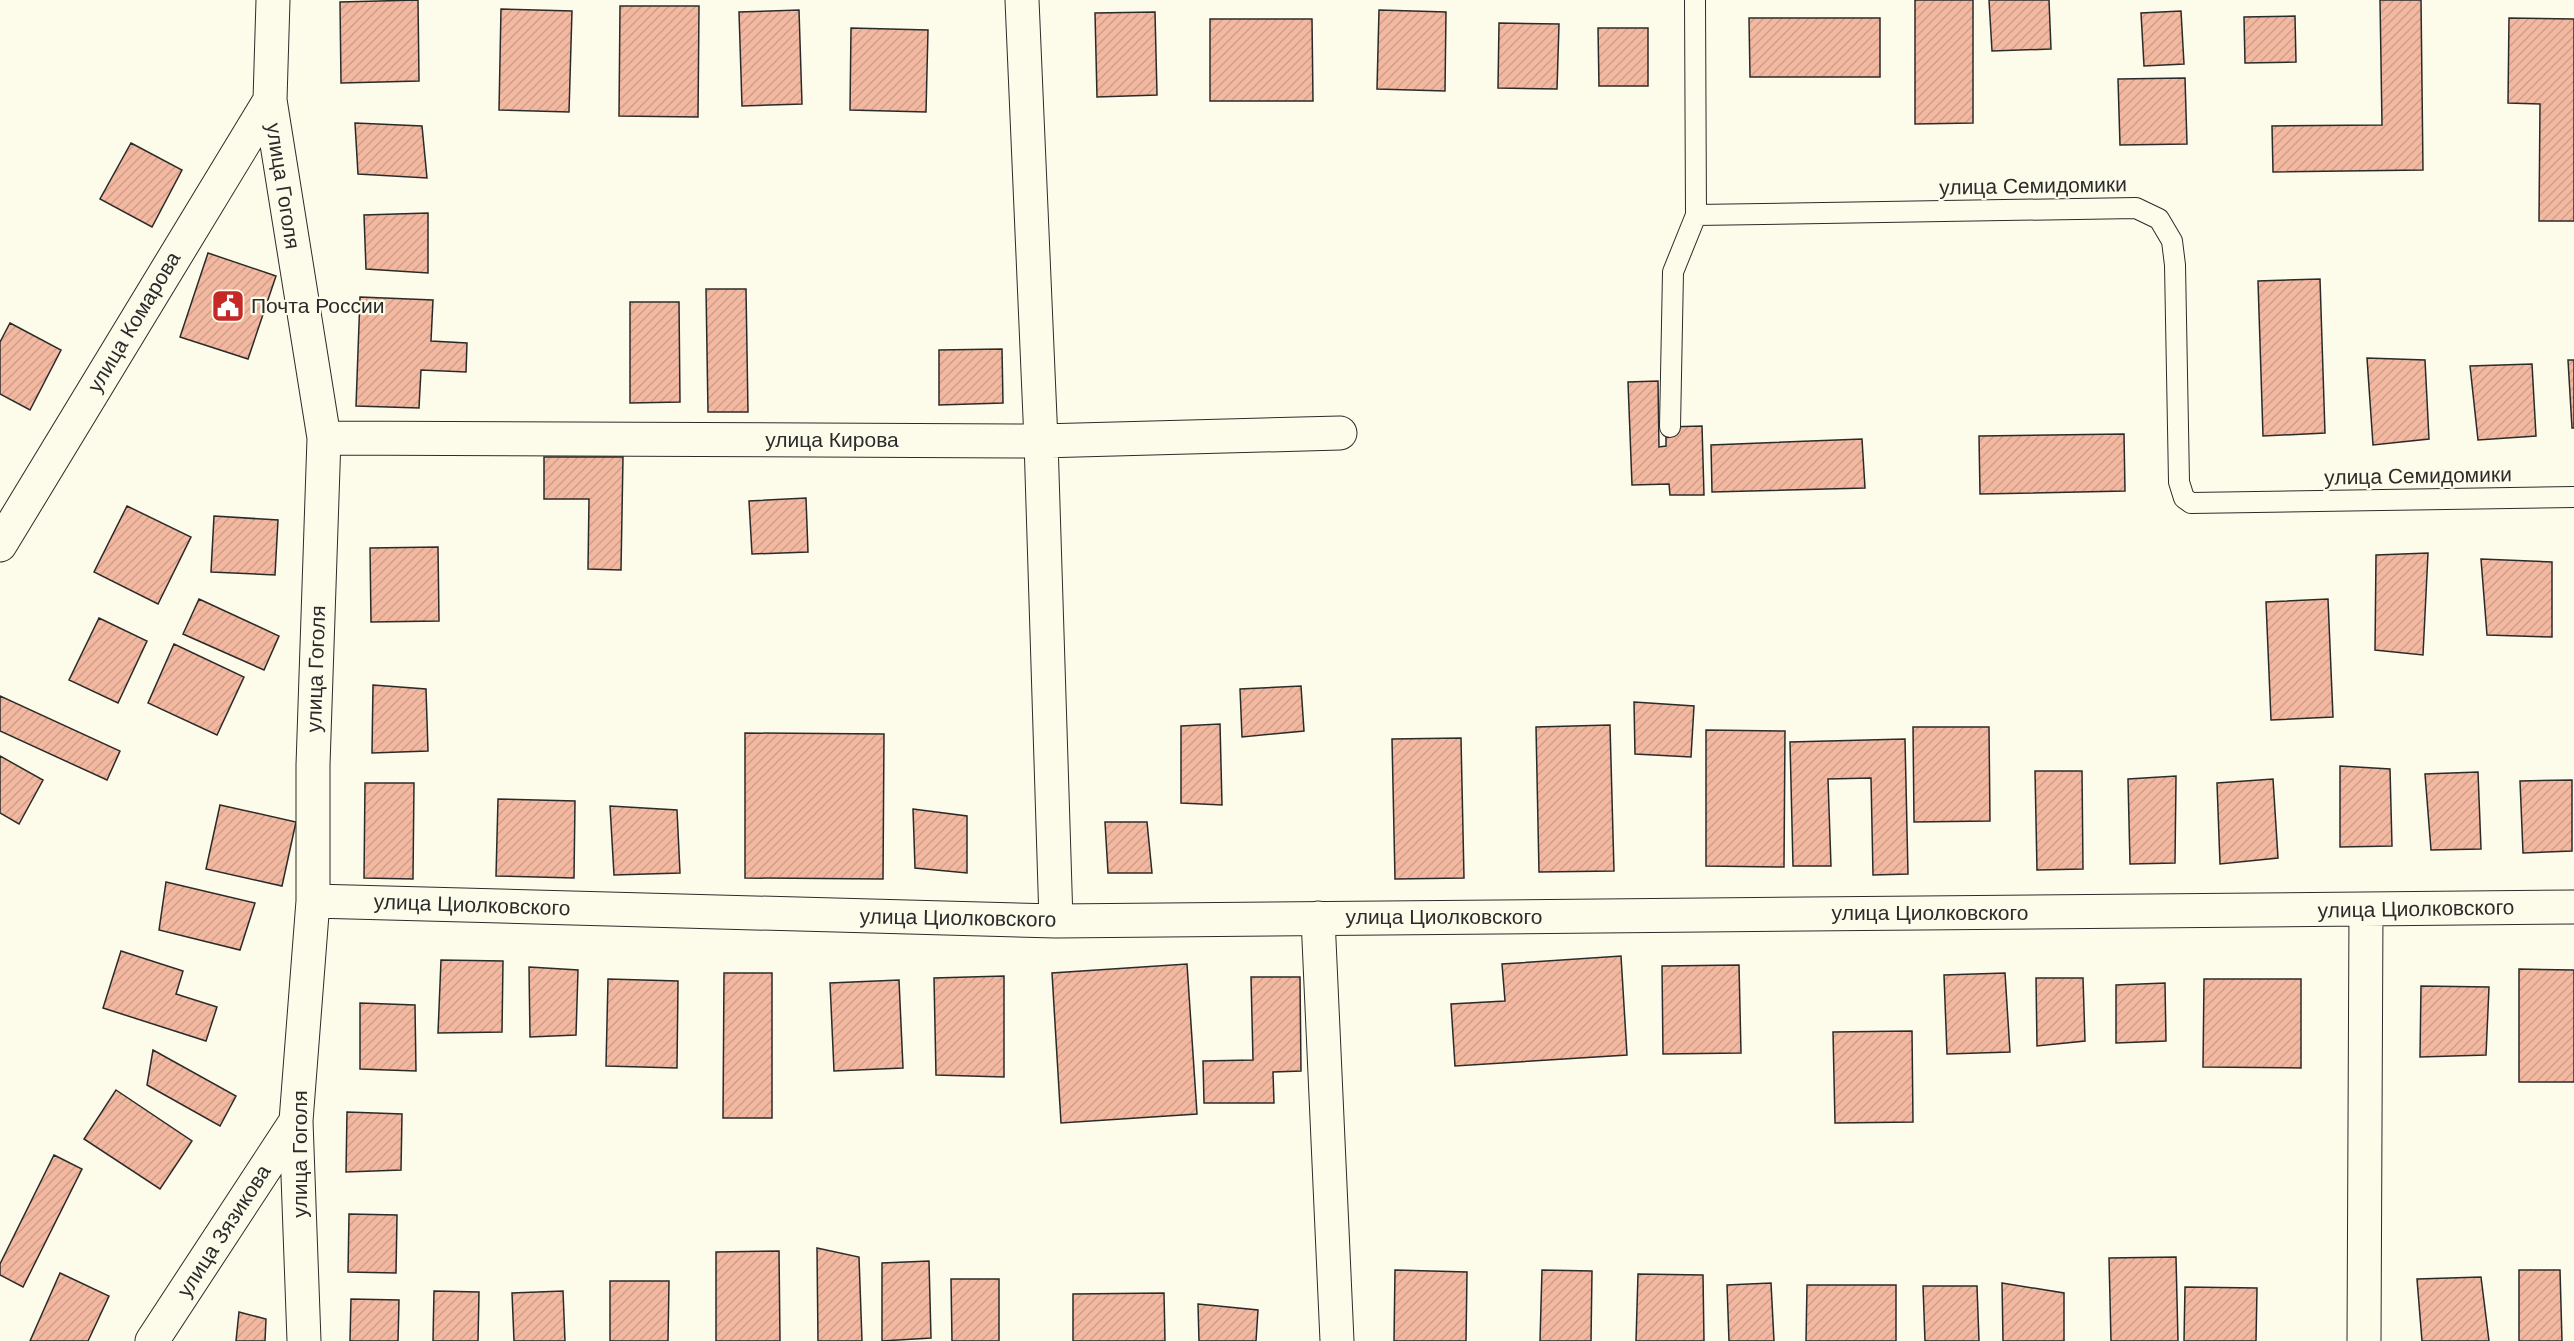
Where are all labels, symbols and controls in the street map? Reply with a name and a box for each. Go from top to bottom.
street label: улица Гоголя [262,121,305,251]
street label: улица Семидомики [1939,172,2127,199]
street label: улица Комарова [83,247,185,396]
public building icon: Почта России [210,288,246,324]
place label: Почта России [251,294,384,317]
street label: улица Кирова [765,428,899,451]
street label: улица Семидомики [2324,462,2512,489]
street label: улица Гоголя [302,605,329,733]
street label: улица Циолковского [373,890,571,919]
street label: улица Циолковского [2317,895,2515,922]
street label: улица Циолковского [1832,901,2028,924]
street label: улица Циолковского [859,904,1057,931]
street label: улица Циолковского [1346,905,1542,928]
street label: улица Гоголя [288,1090,311,1218]
street label: улица Зязикова [172,1160,275,1301]

